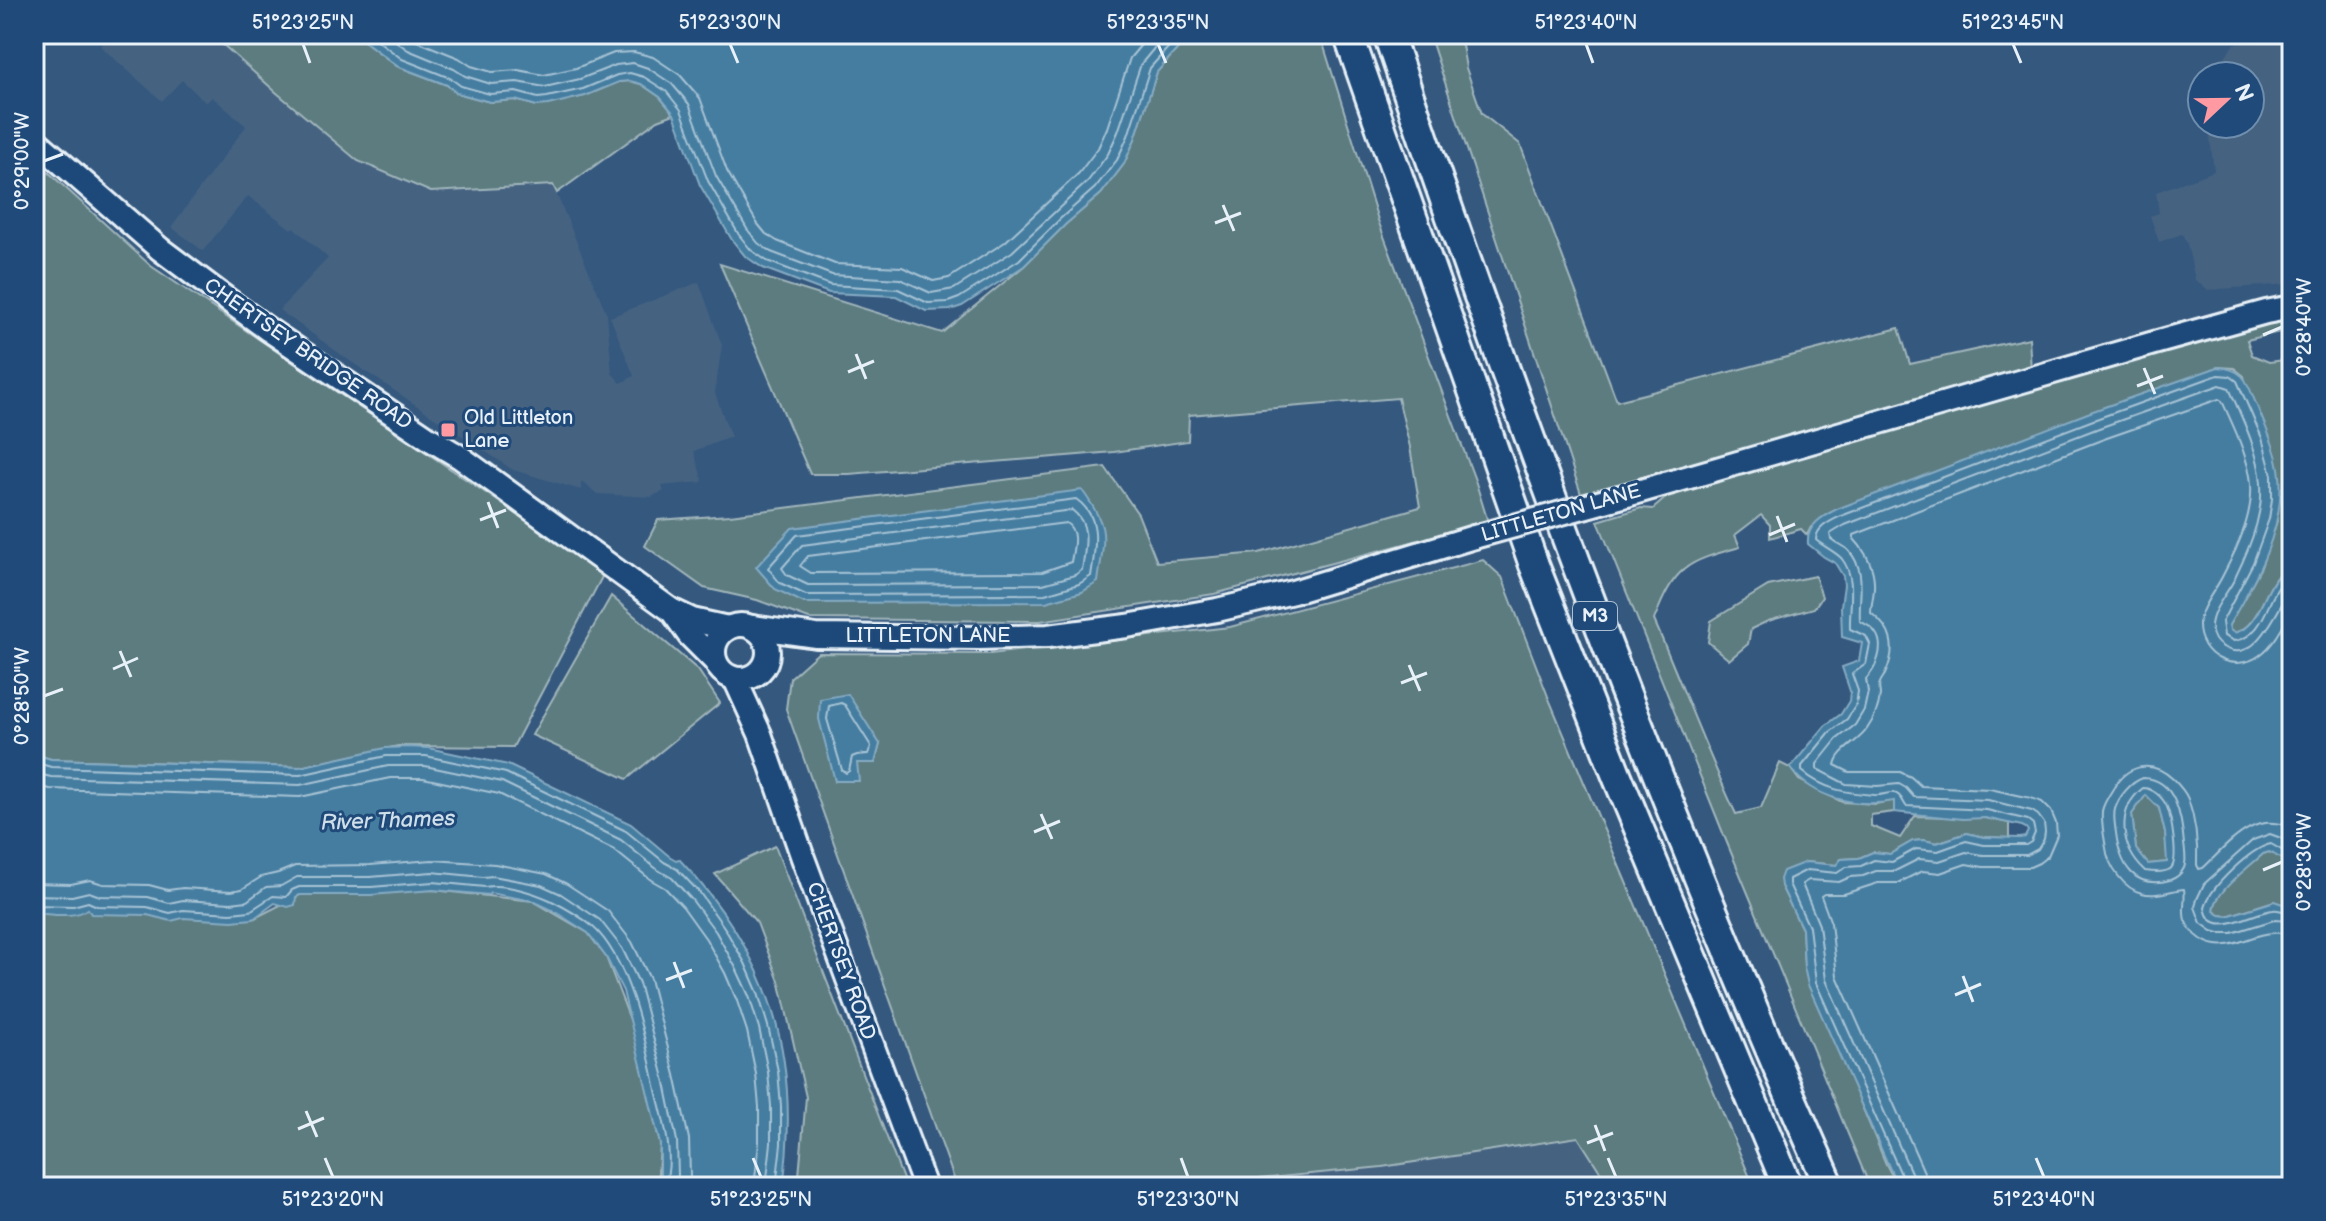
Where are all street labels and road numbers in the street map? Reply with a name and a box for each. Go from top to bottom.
street label: CHERTSEY BRIDGE ROAD [199,273,417,435]
street label: LITTLETON LANE [1478,479,1644,547]
road number: M3 [1573,602,1617,630]
street label: LITTLETON LANE [846,624,1010,648]
street label: CHERTSEY ROAD [801,879,881,1043]

